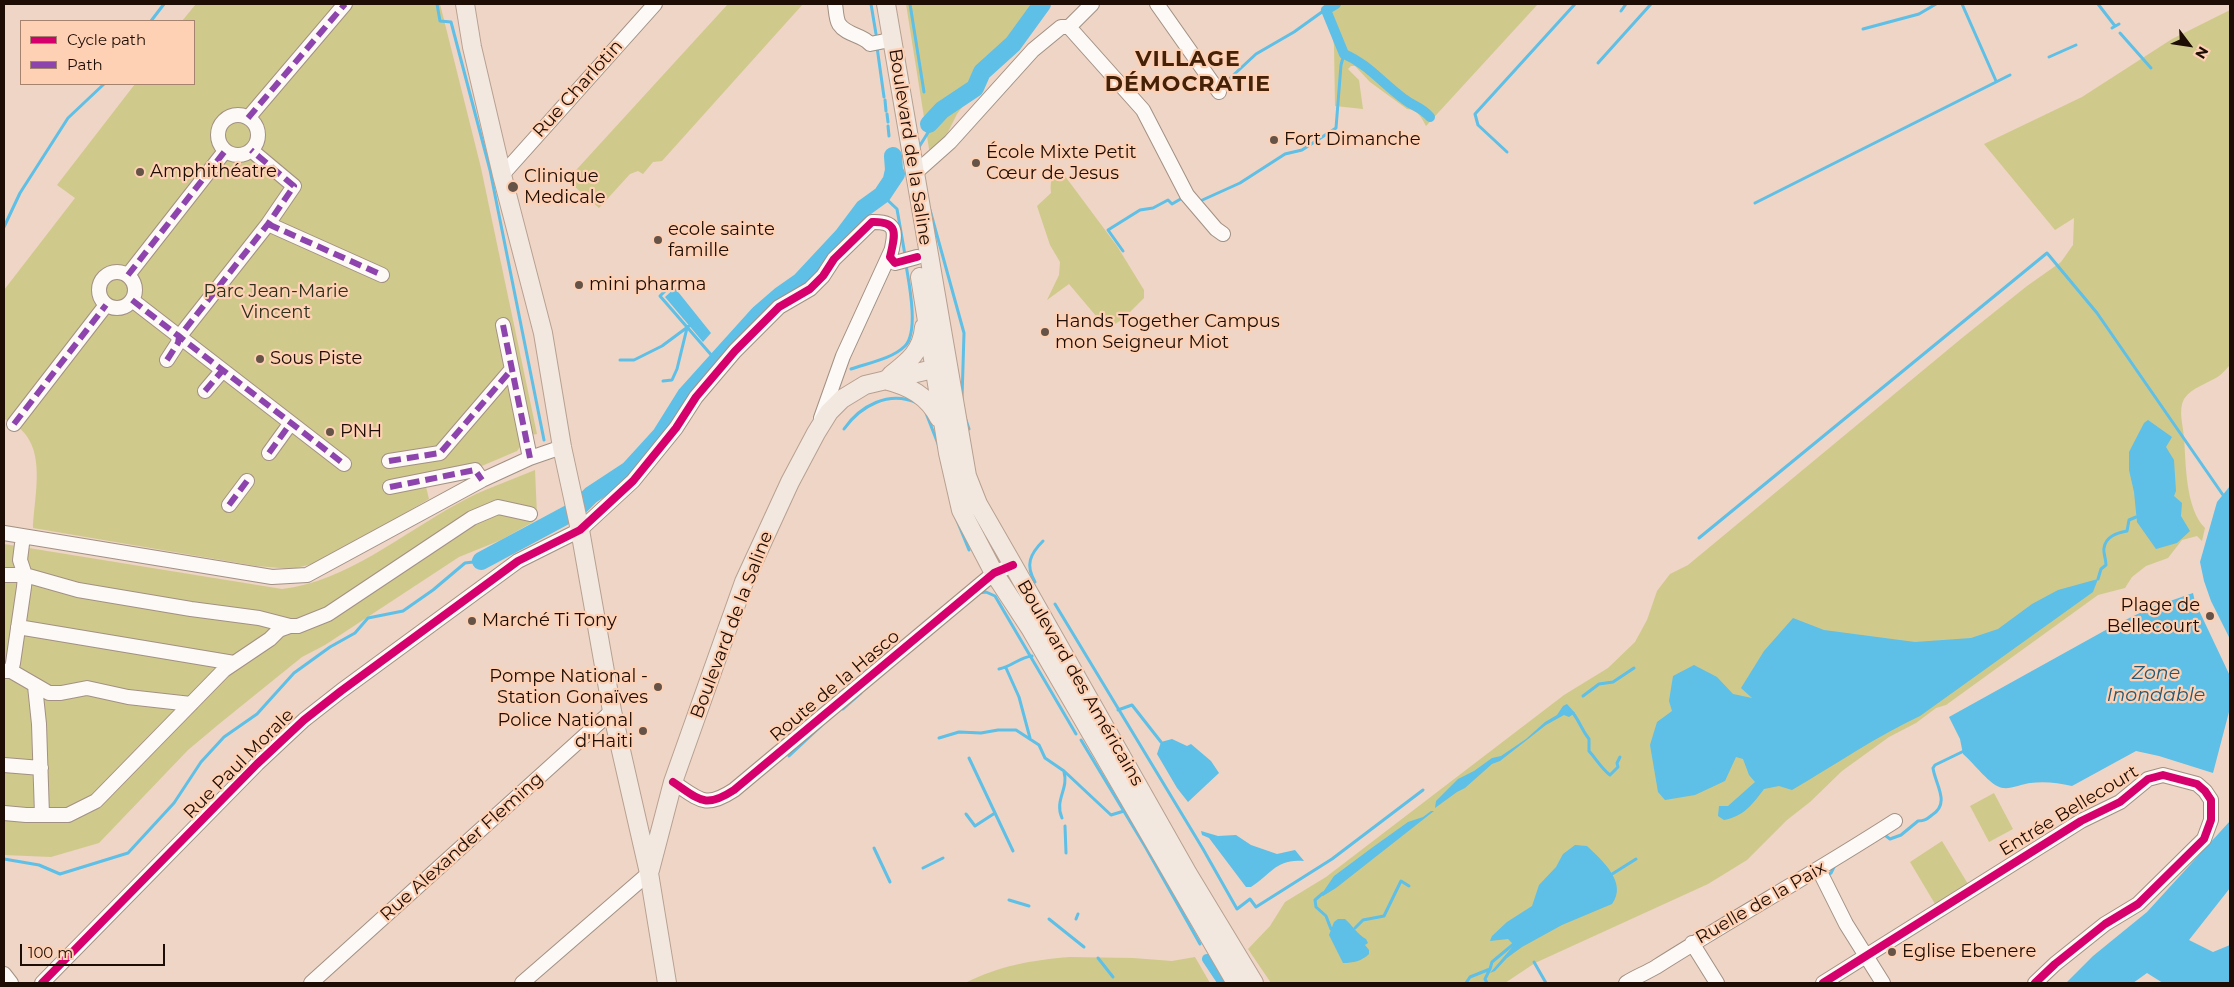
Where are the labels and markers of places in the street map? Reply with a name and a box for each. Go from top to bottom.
place label: Fort Dimanche [1284,129,1421,151]
marker: Fort Dimanche [1268,134,1280,146]
place label: École Mixte Petit Cœur de Jesus [986,142,1137,184]
marker: École Mixte Petit Cœur de Jesus [970,157,982,169]
place label: Amphithéatre [150,161,277,183]
marker: Amphithéatre [134,166,146,178]
place label: Clinique Medicale [524,166,606,208]
marker: Clinique Medicale [506,180,520,194]
place label: ecole sainte famille [668,219,775,262]
marker: ecole sainte famille [652,234,664,246]
place label: mini pharma [589,274,706,296]
marker: mini pharma [573,279,585,291]
place label: Hands Together Campus mon Seigneur Miot [1055,311,1280,354]
marker: Hands Together Campus mon Seigneur Miot [1039,326,1051,338]
place label: Sous Piste [270,348,362,370]
marker: Sous Piste [254,353,266,365]
place label: PNH [340,421,382,443]
marker: PNH [324,426,336,438]
place label: Plage de Bellecourt [2107,595,2200,638]
place label: Marché Ti Tony [482,610,617,632]
marker: Plage de Bellecourt [2204,610,2216,622]
marker: Marché Ti Tony [466,615,478,627]
place label: Pompe National - Station Gonaïves [489,666,648,709]
marker: Pompe National - Station Gonaïves [652,681,664,693]
place label: Police National d'Haiti [497,710,633,752]
marker: Police National d'Haiti [637,725,649,737]
place label: Eglise Ebenere [1902,941,2036,963]
marker: Eglise Ebenere [1886,946,1898,958]

